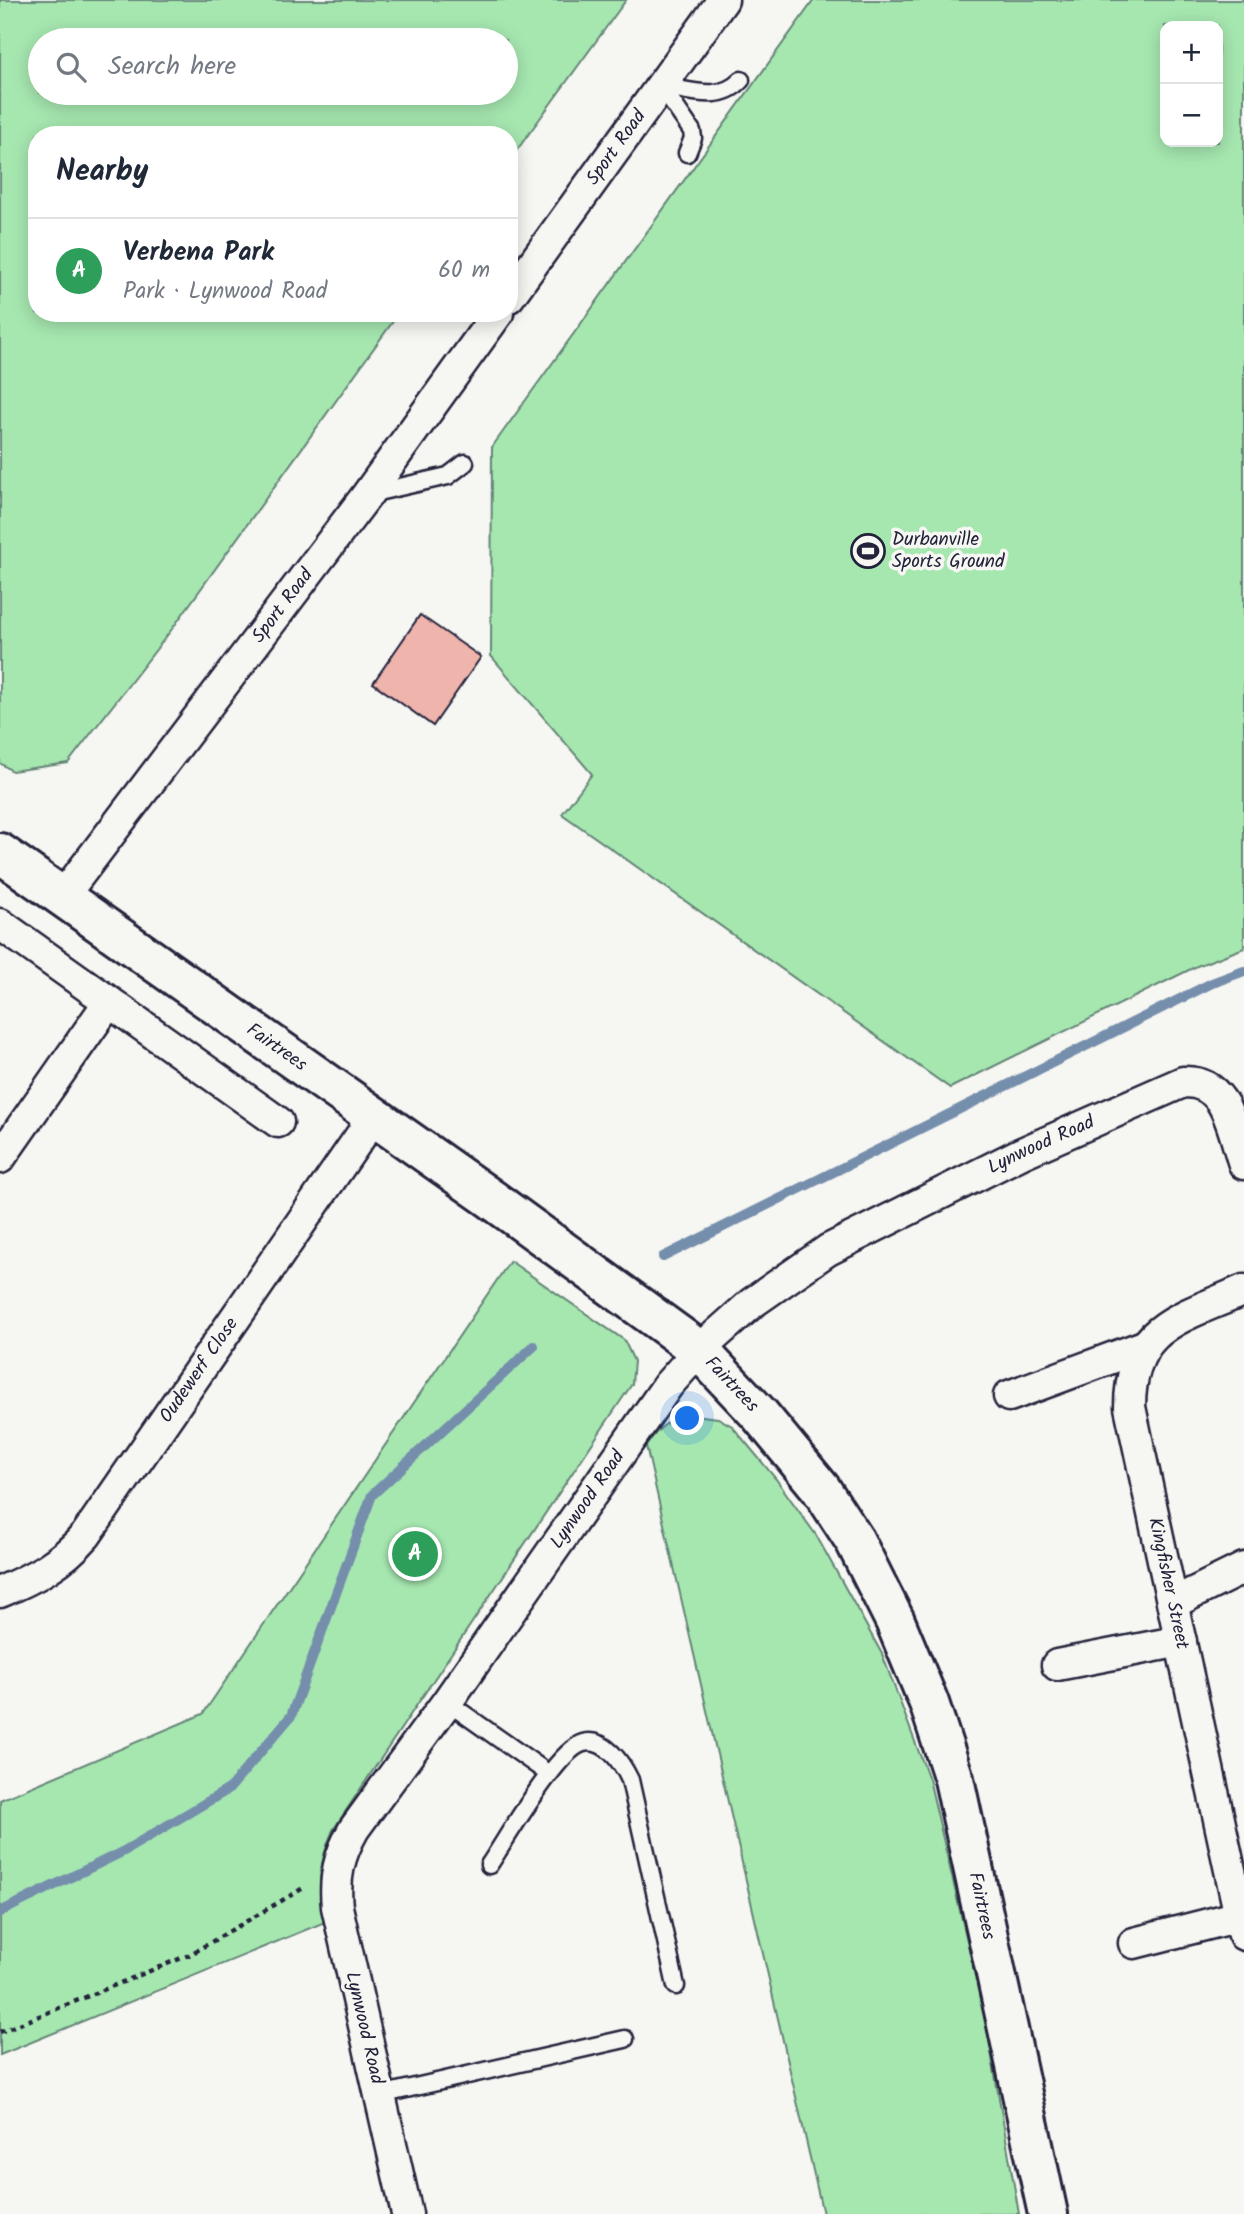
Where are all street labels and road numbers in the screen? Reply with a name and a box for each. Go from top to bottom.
street label: Sport Road [579,103,655,192]
street label: Sport Road [245,562,322,650]
street label: Fairtrees [240,1016,313,1080]
street label: Lynwood Road [983,1108,1100,1183]
street label: Oudewerf Close [152,1311,247,1429]
street label: Fairtrees [697,1349,766,1420]
street label: Lynwood Road [543,1444,633,1556]
street label: Kingfisher Street [1139,1515,1197,1653]
street label: Fairtrees [960,1869,1003,1943]
street label: Lynwood Road [336,1969,392,2088]

